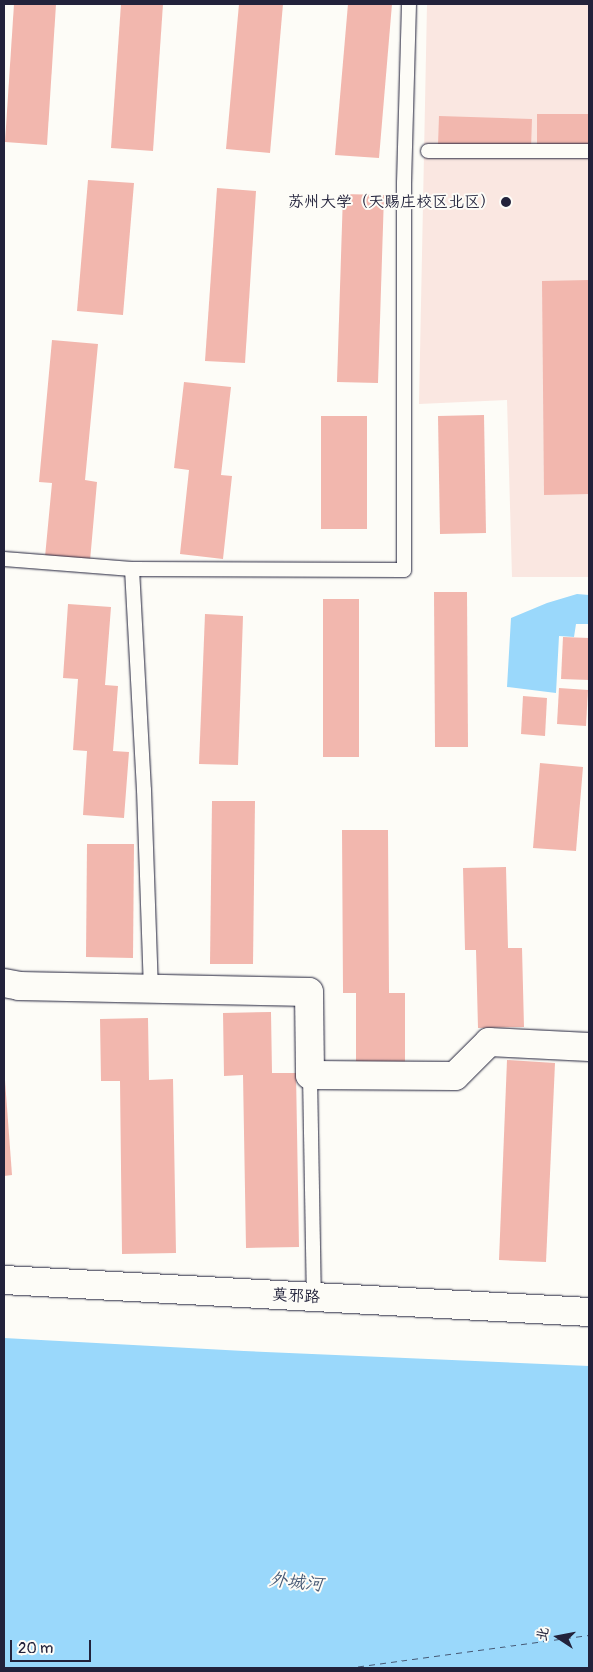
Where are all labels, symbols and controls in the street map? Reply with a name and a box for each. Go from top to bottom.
place label: 苏州大学（天赐庄校区北区） [288,192,496,212]
marker: 苏州大学（天赐庄校区北区） [500,196,512,208]
street label: 莫邪路 [272,1285,320,1307]
water label: 外城河 [268,1569,324,1597]
north arrow [533,1612,583,1662]
text: 北 [533,1626,552,1643]
scale bar [12,1630,94,1662]
text: 20 m [18,1639,53,1658]

